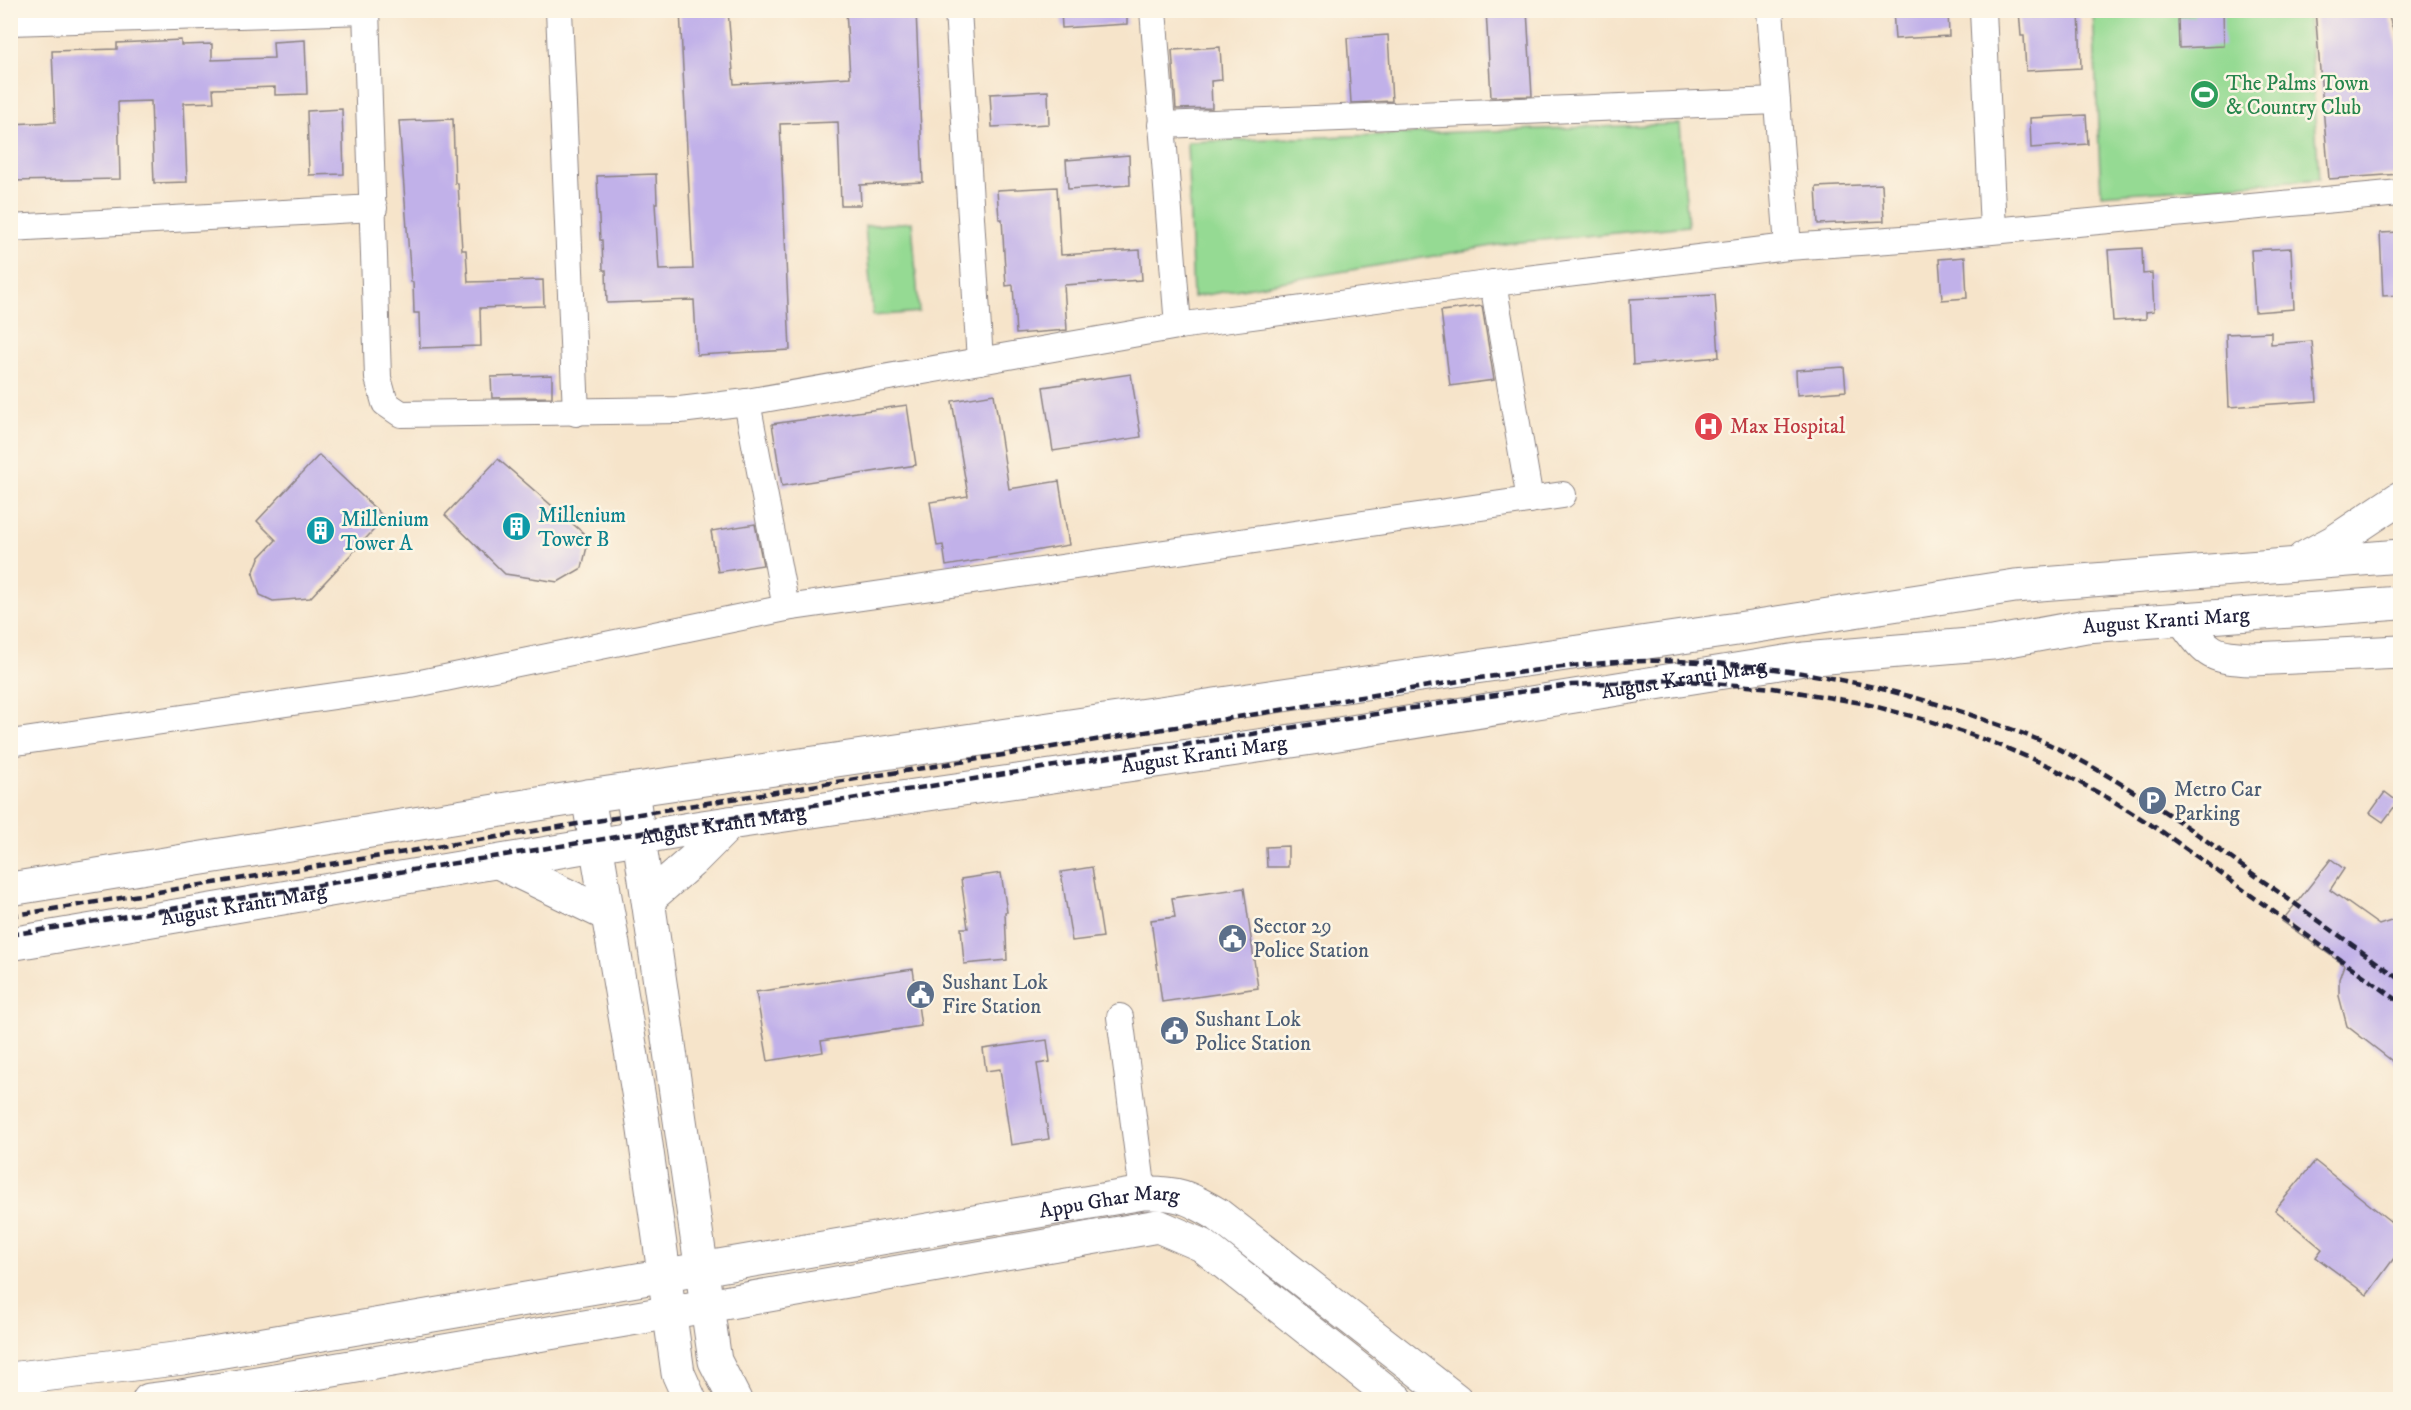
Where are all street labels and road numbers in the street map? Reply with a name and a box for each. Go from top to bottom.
street label: August Kranti Marg [2082,602,2251,640]
street label: August Kranti Marg [1599,653,1770,705]
street label: August Kranti Marg [1119,730,1289,780]
street label: August Kranti Marg [638,800,809,851]
street label: August Kranti Marg [159,879,329,932]
street label: Appu Ghar Marg [1037,1181,1183,1225]

